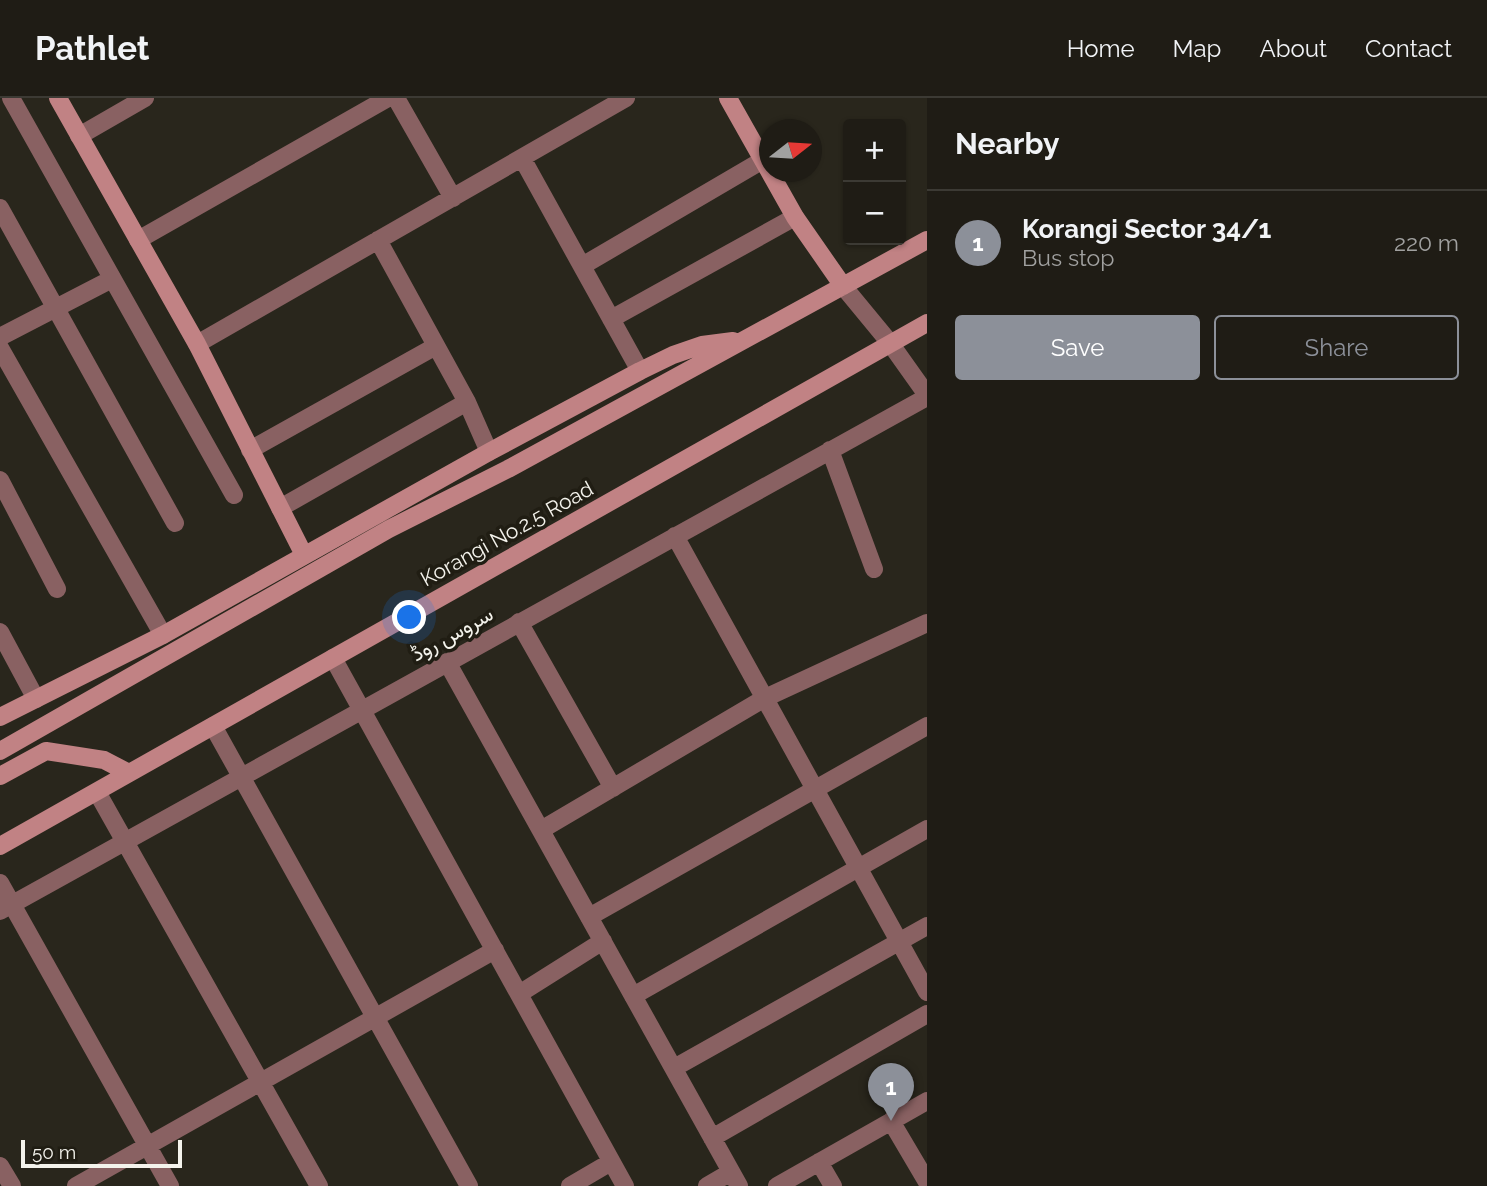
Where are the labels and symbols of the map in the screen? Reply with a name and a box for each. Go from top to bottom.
north arrow [759,119,822,182]
street label: Korangi No.2.5 Road [416,476,597,591]
your location [392,600,426,634]
street label: سروس روڈ [406,601,498,667]
pin: 1 [868,1063,914,1121]
scale bar [21,1137,182,1169]

